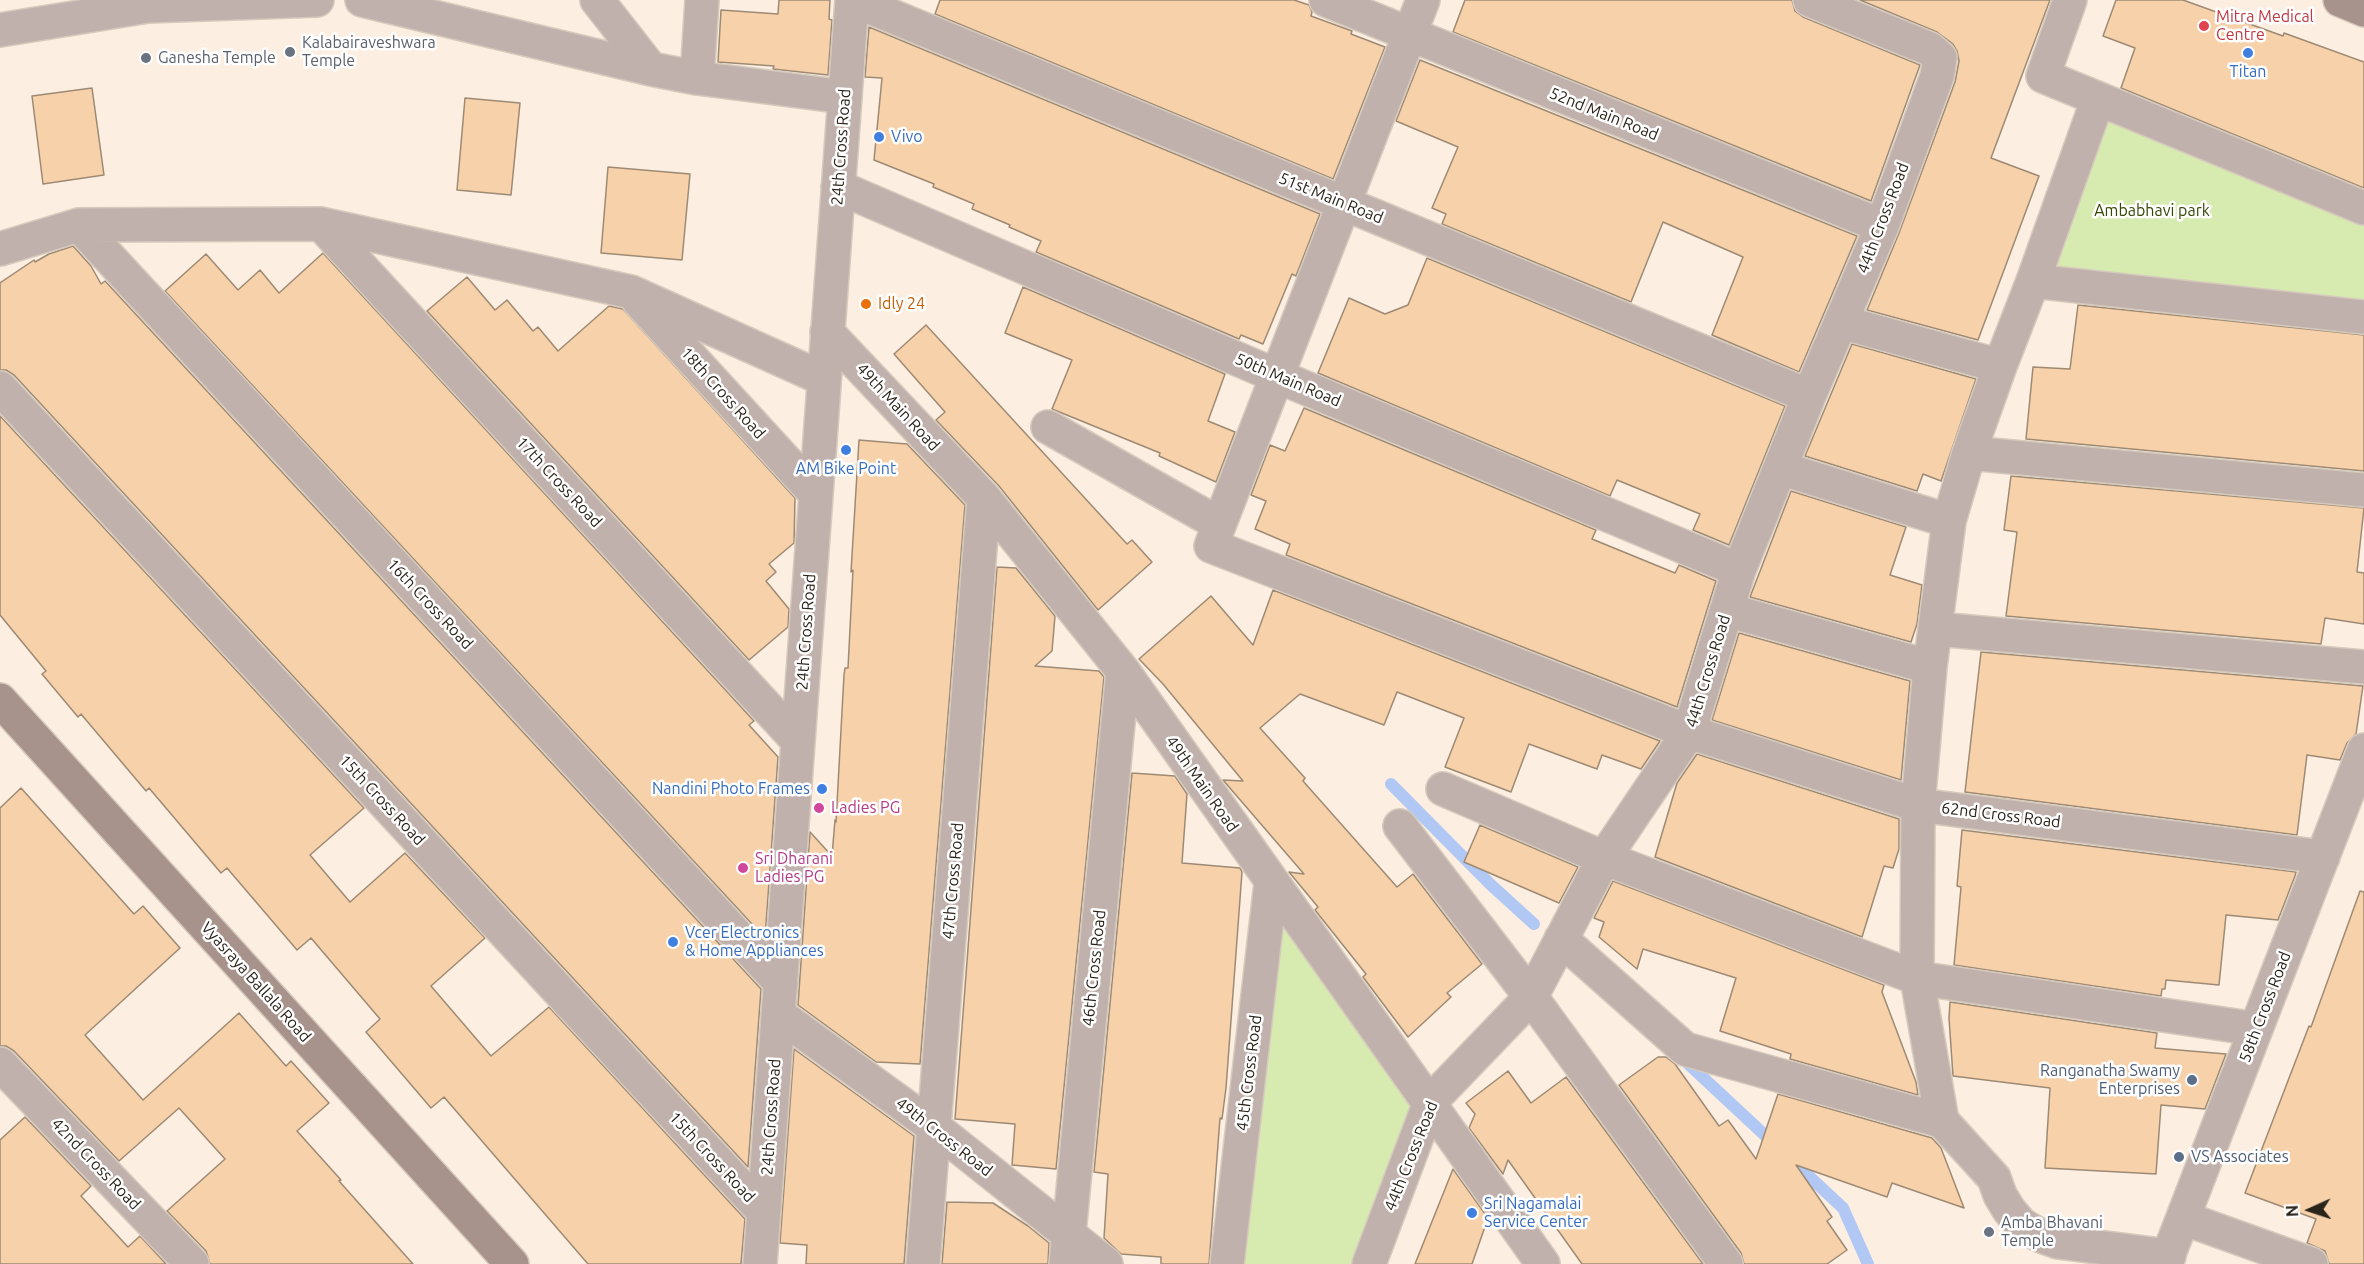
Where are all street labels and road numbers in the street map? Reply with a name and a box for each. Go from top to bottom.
street label: 52nd Main Road [1547,83,1661,145]
street label: 24th Cross Road [827,88,855,206]
street label: 44th Cross Road [1853,160,1913,276]
street label: 51st Main Road [1276,168,1386,228]
street label: 18th Cross Road [677,343,769,443]
street label: 50th Main Road [1232,349,1344,411]
street label: 49th Main Road [853,359,943,455]
street label: 17th Cross Road [512,433,606,531]
street label: 16th Cross Road [383,555,477,653]
street label: 24th Cross Road [792,573,820,691]
street label: 44th Cross Road [1682,612,1734,730]
street label: 49th Main Road [1162,732,1242,836]
street label: 15th Cross Road [335,751,429,849]
street label: 62nd Cross Road [1940,798,2062,832]
street label: 47th Cross Road [938,822,968,940]
street label: 46th Cross Road [1078,909,1110,1027]
street label: Vyasraya Ballala Road [197,918,315,1046]
street label: 58th Cross Road [2235,949,2295,1065]
street label: 45th Cross Road [1232,1014,1266,1132]
street label: 24th Cross Road [757,1058,785,1176]
street label: 49th Cross Road [892,1093,996,1181]
street label: 44th Cross Road [1380,1098,1442,1214]
street label: 15th Cross Road [665,1108,759,1206]
street label: 42nd Cross Road [47,1114,145,1214]

